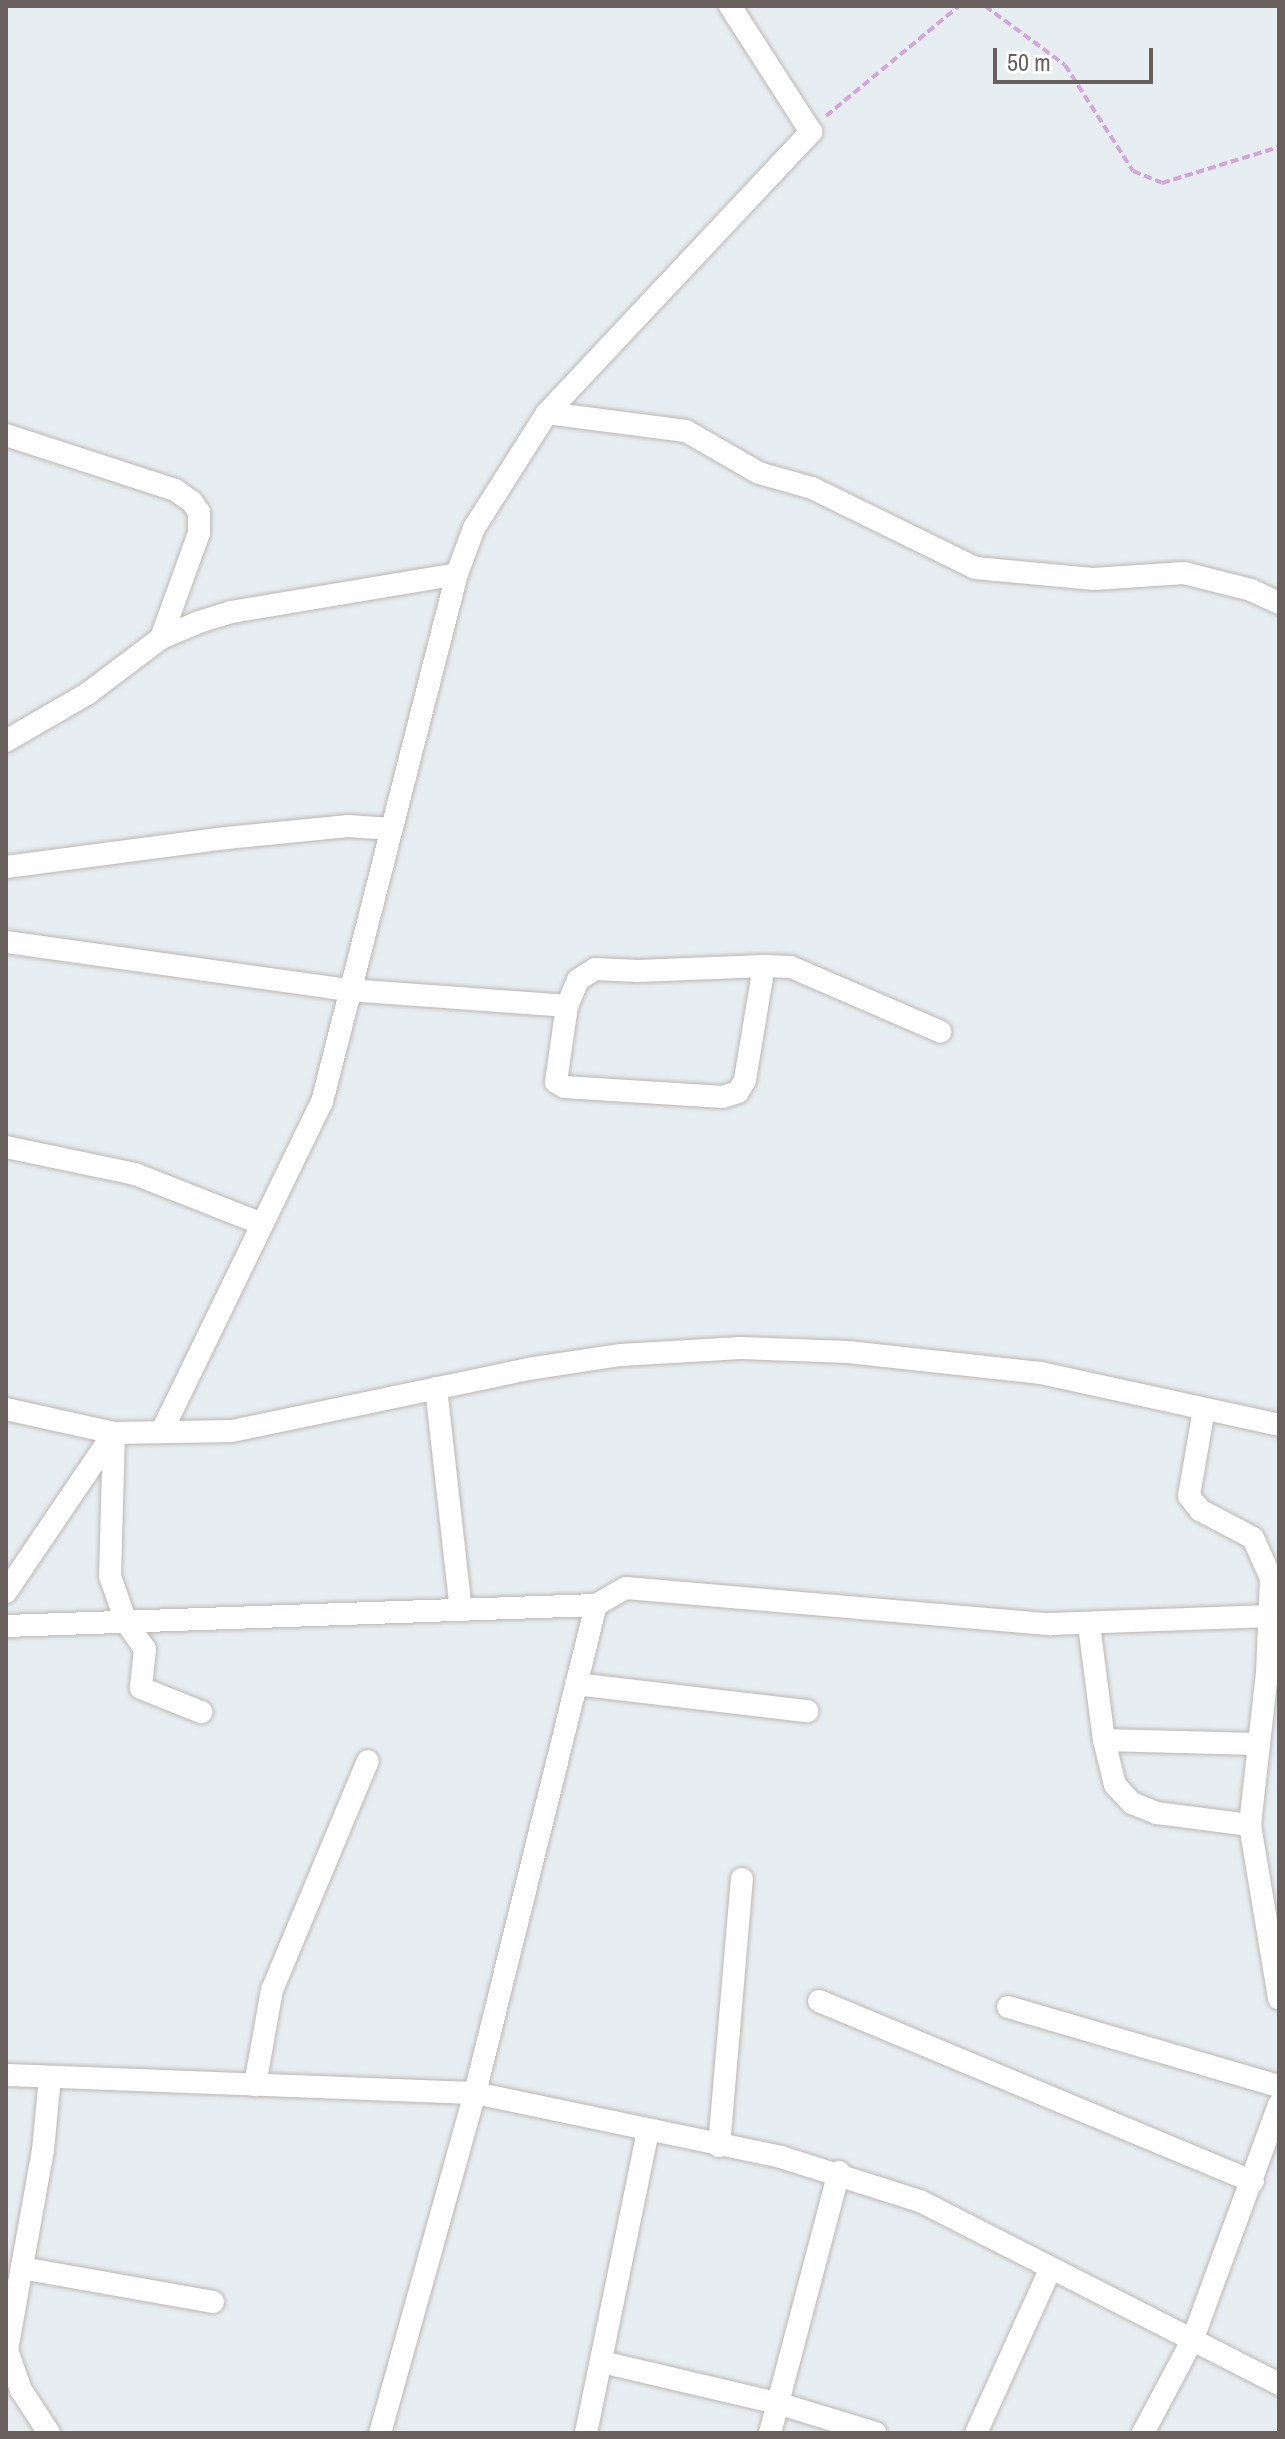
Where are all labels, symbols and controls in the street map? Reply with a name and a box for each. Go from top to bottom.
scale bar [997,32,1157,82]
text: 50 m [1007,46,1051,78]

